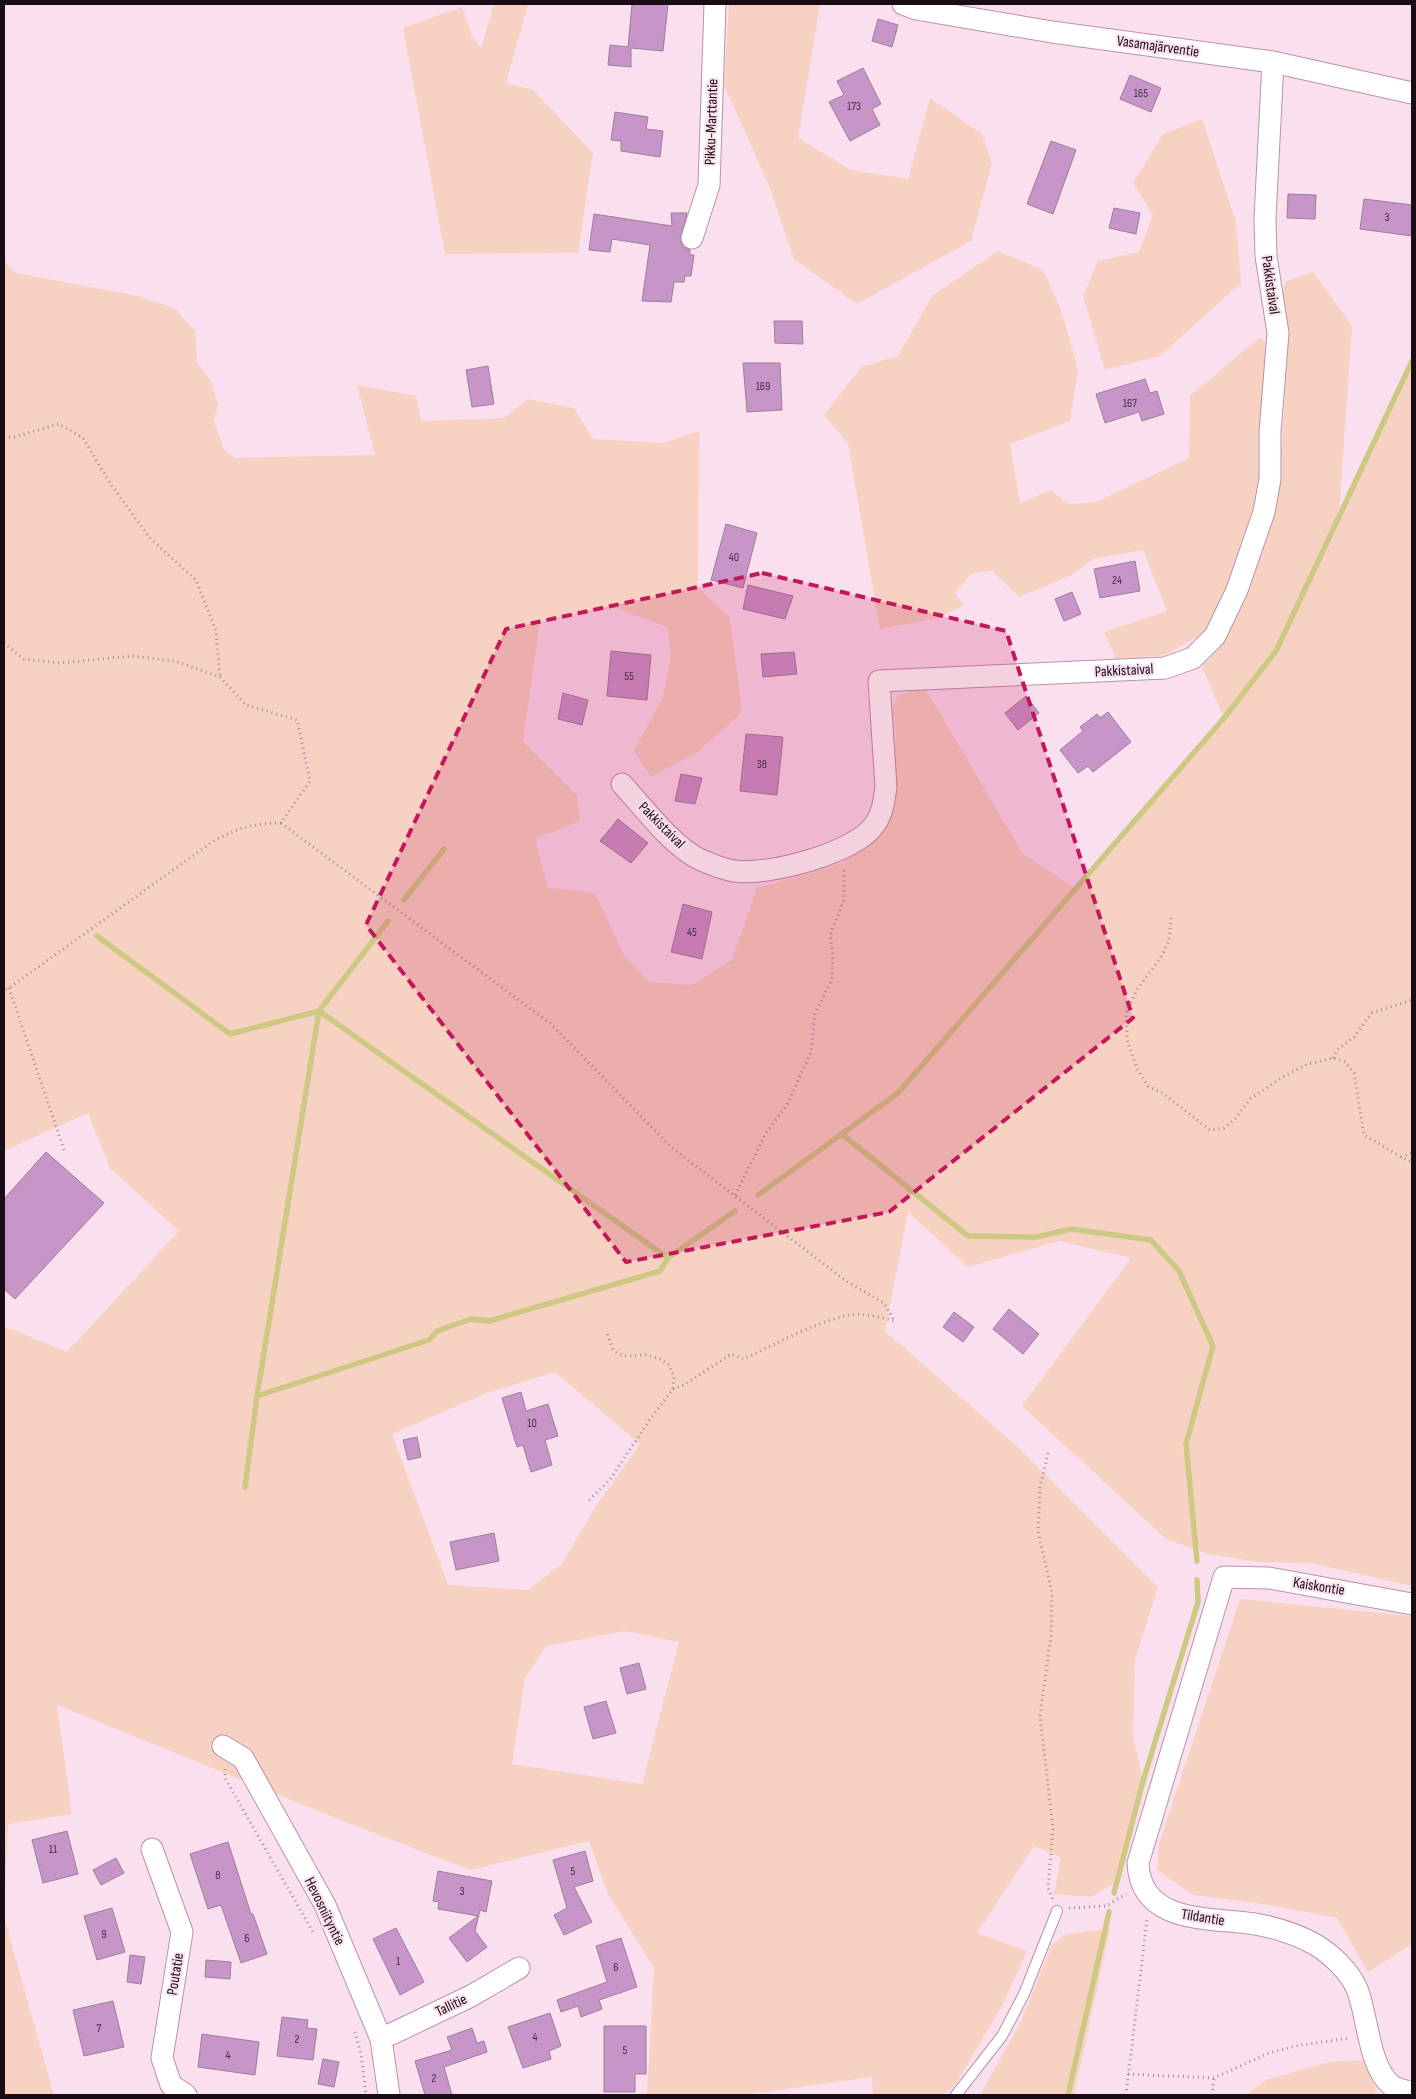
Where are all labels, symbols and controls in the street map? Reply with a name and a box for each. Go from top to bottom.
street label: Vasamajärventie [1115,31,1200,62]
street label: Pikku-Marttantie [700,79,722,165]
house number: 165 [1134,86,1148,101]
house number: 173 [847,99,861,114]
house number: 3 [1384,210,1390,225]
street label: Pakkistaival [1257,255,1284,315]
house number: 169 [756,379,770,394]
house number: 167 [1123,396,1137,411]
house number: 40 [729,550,739,565]
house number: 24 [1112,573,1122,588]
street label: Pakkistaival [1094,659,1154,682]
house number: 55 [624,669,634,684]
house number: 38 [757,757,767,772]
street label: Pakkistaival [634,798,689,853]
house number: 45 [687,925,697,940]
house number: 10 [527,1416,537,1431]
street label: Kaiskontie [1292,1573,1346,1600]
house number: 11 [49,1842,58,1857]
house number: 5 [571,1864,576,1879]
house number: 8 [215,1868,221,1883]
street label: Hevosniityntie [300,1874,349,1948]
house number: 3 [459,1884,465,1899]
street label: Tildantie [1180,1905,1226,1930]
house number: 9 [101,1927,107,1942]
house number: 6 [244,1931,250,1946]
street label: Poutatie [163,1952,188,1997]
house number: 1 [396,1954,401,1969]
house number: 6 [613,1960,619,1975]
street label: Tallitie [432,1990,470,2021]
house number: 7 [97,2021,102,2036]
house number: 4 [532,2030,538,2045]
house number: 2 [295,2032,300,2047]
house number: 5 [623,2043,628,2058]
house number: 4 [225,2048,231,2063]
house number: 2 [432,2071,437,2086]

